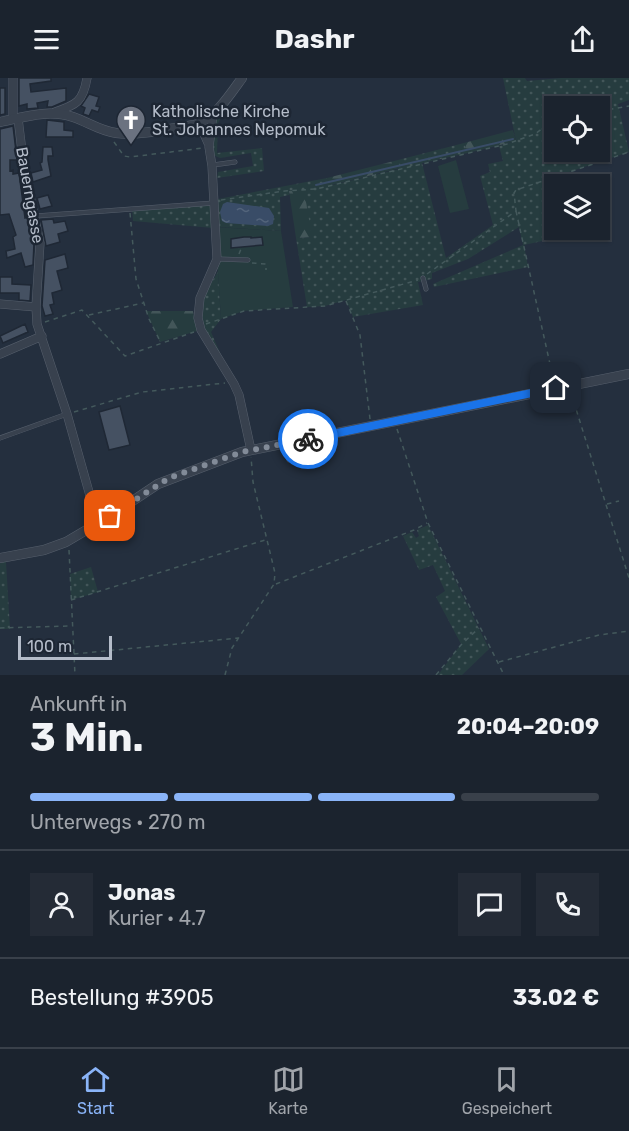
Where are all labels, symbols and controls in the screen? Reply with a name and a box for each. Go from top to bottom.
icon: menu [30,23,63,56]
text: Dashr [274,23,355,55]
icon: share [566,23,599,56]
map controls [544,96,610,240]
button: locate [544,96,610,162]
place label: Katholische Kirche St. Johannes Nepomuk [152,102,326,139]
church icon: Katholische Kirche St. Johannes Nepomuk [115,104,147,146]
street label: Bauerngasse [12,145,48,245]
button: layers [544,174,610,240]
pin [530,362,581,413]
icon: home [539,371,572,404]
courier [278,409,338,469]
icon: bike [292,423,325,456]
pin [84,490,135,541]
icon: bag [93,499,126,532]
scale bar [18,633,112,660]
text: 100 m [27,637,72,656]
text: Ankunft in [30,692,127,716]
text: 20:04–20:09 [457,713,599,740]
text: 3 Min. [30,715,144,761]
text: Unterwegs · 270 m [30,810,206,834]
button: person [30,873,93,936]
button: chat [458,873,521,936]
button: phone [536,873,599,936]
text: Jonas [108,879,176,906]
text: Kurier · 4.7 [108,906,206,930]
text: Bestellung #3905 [30,984,214,1011]
text: 33.02 € [513,984,599,1011]
tab: Start [77,1063,114,1118]
tab: Karte [268,1063,308,1118]
tab: Gespeichert [462,1063,552,1118]

